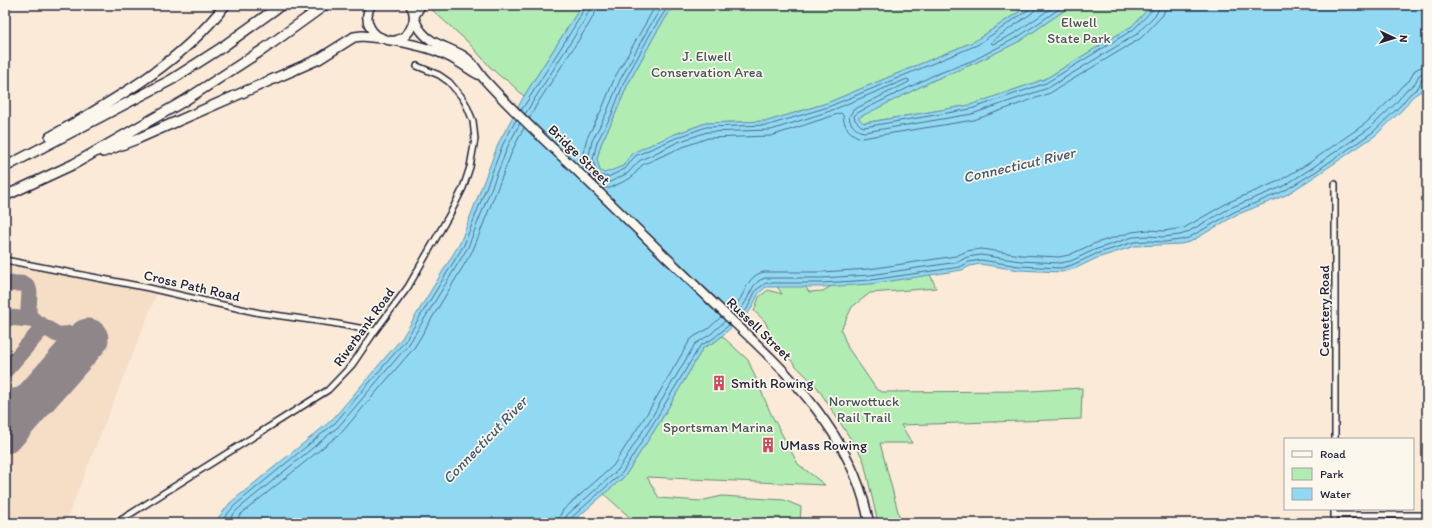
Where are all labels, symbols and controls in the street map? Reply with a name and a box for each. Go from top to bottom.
park label: Elwell State Park [1047,14,1112,47]
north arrow [1374,18,1414,58]
text: N [1397,34,1410,43]
park label: J. Elwell Conservation Area [651,48,764,81]
street label: Bridge Street [544,121,614,189]
water label: Connecticut River [961,143,1079,187]
street label: Cemetery Road [1316,265,1333,357]
street label: Cross Path Road [142,267,242,305]
street label: Riverbank Road [330,284,399,370]
street label: Russell Street [723,294,795,364]
building icon: Smith Rowing [710,374,728,392]
place label: Smith Rowing [731,375,814,392]
water label: Connecticut River [439,391,533,487]
park label: Norwottuck Rail Trail [829,393,900,426]
park label: Sportsman Marina [663,419,773,436]
building icon: UMass Rowing [759,436,777,454]
place label: UMass Rowing [780,437,868,454]
legend [1284,438,1414,510]
text: Road [1320,447,1346,461]
text: Park [1320,467,1344,481]
text: Water [1320,487,1351,501]

